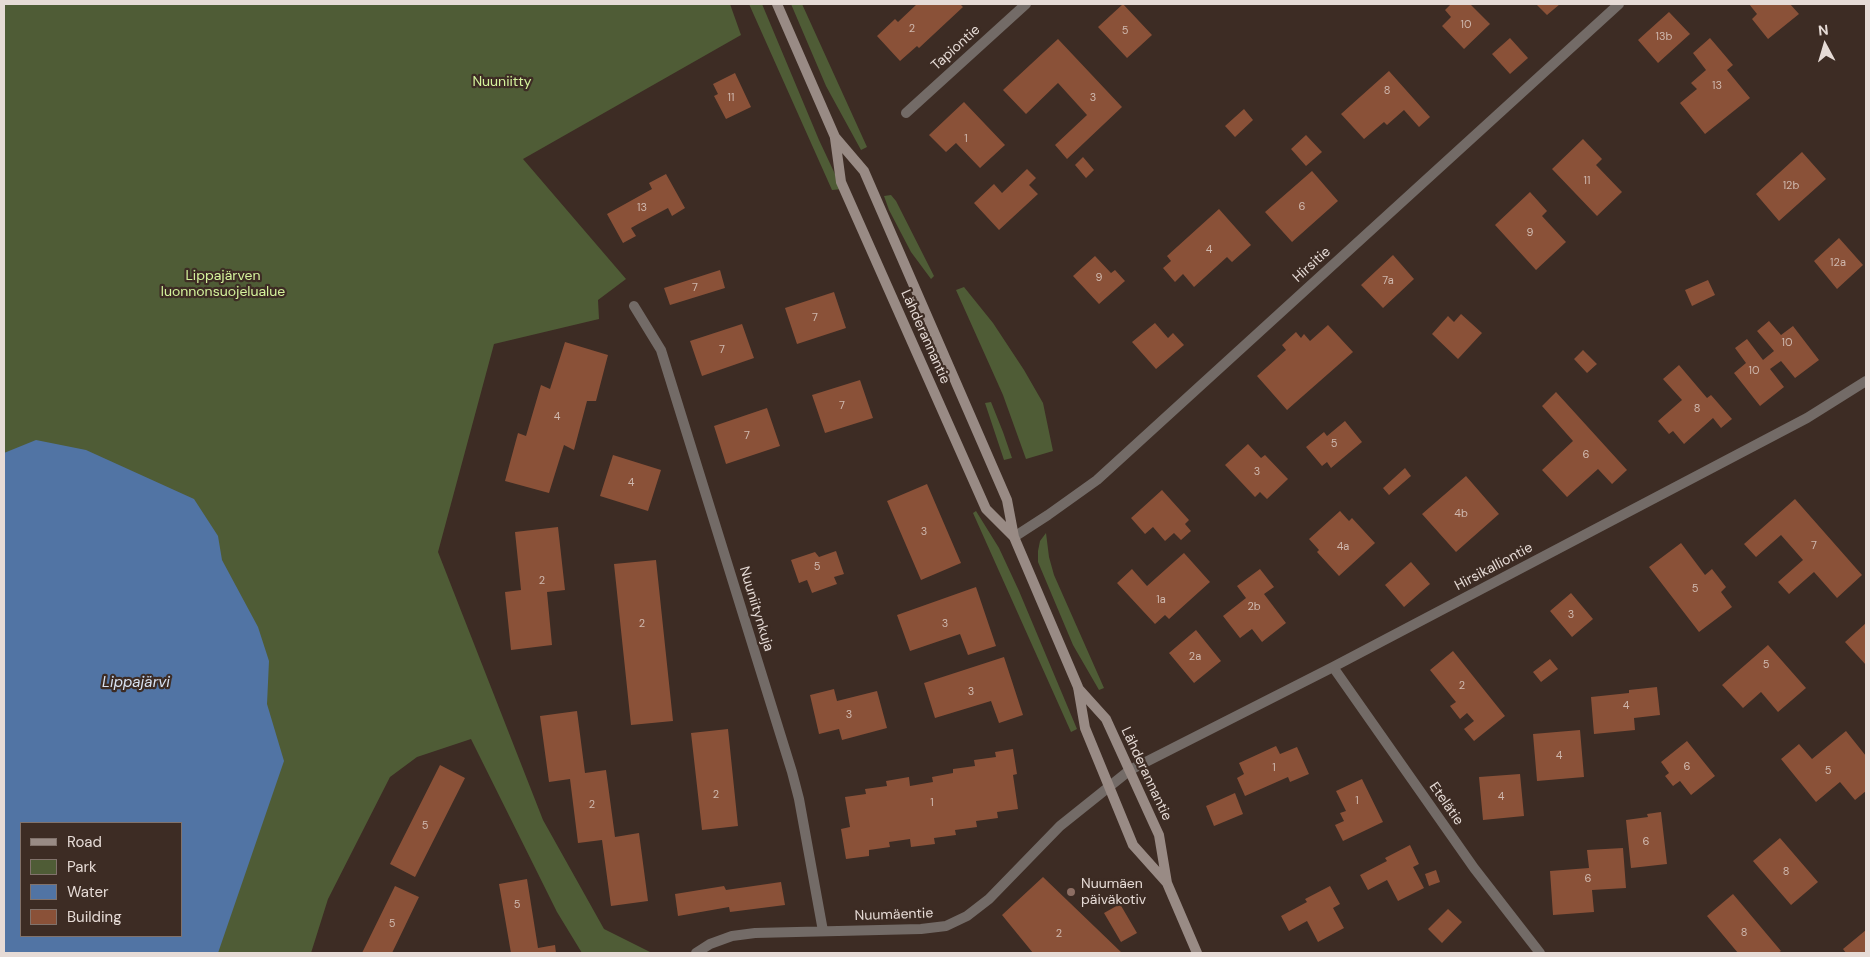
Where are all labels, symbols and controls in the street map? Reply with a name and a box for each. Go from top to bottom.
house number: 10 [1461,18,1471,32]
north arrow [1800,20,1850,70]
text: N [1817,21,1829,40]
house number: 2 [909,22,915,36]
street label: Tapiontie [928,22,984,74]
house number: 5 [1122,24,1128,38]
house number: 13b [1656,30,1672,44]
park label: Nuuniitty [472,74,532,90]
house number: 13 [1712,79,1722,93]
house number: 8 [1384,84,1390,98]
house number: 11 [728,91,734,105]
house number: 3 [1090,91,1096,105]
house number: 1 [964,132,968,146]
house number: 11 [1584,174,1590,188]
house number: 12b [1783,179,1799,193]
house number: 6 [1299,200,1305,214]
house number: 13 [637,201,647,215]
house number: 9 [1527,226,1533,240]
house number: 4 [1206,243,1212,257]
street label: Hirsitie [1290,244,1334,286]
house number: 12a [1830,256,1846,270]
park label: Lippajärven luonnonsuojelualue [161,268,285,300]
house number: 9 [1096,271,1102,285]
house number: 7a [1382,274,1394,288]
house number: 7 [692,281,698,295]
street label: Lähderannantie [897,287,953,387]
house number: 7 [812,311,818,325]
house number: 10 [1782,336,1792,350]
house number: 7 [719,343,725,357]
house number: 10 [1749,364,1759,378]
house number: 7 [839,399,845,413]
house number: 8 [1694,402,1700,416]
house number: 4 [554,410,560,424]
house number: 7 [744,429,750,443]
house number: 5 [1331,437,1337,451]
house number: 6 [1583,448,1589,462]
house number: 3 [1254,465,1260,479]
house number: 4 [628,476,634,490]
house number: 4b [1454,507,1468,521]
house number: 3 [921,525,927,539]
street label: Hirsikalliontie [1452,539,1536,595]
house number: 7 [1811,539,1817,553]
house number: 4a [1337,540,1349,554]
house number: 5 [814,560,820,574]
street label: Nuuniitynkuja [735,565,777,653]
house number: 2 [539,574,545,588]
house number: 5 [1692,582,1698,596]
house number: 1a [1156,593,1166,607]
house number: 2b [1247,600,1261,614]
house number: 3 [1568,608,1574,622]
house number: 2 [639,617,645,631]
house number: 3 [942,617,948,631]
house number: 2a [1189,650,1201,664]
house number: 5 [1763,658,1769,672]
water label: Lippajärvi [102,674,170,692]
house number: 2 [1459,679,1465,693]
house number: 3 [968,685,974,699]
house number: 4 [1623,699,1629,713]
house number: 3 [846,708,852,722]
street label: Lähderannantie [1117,725,1175,823]
house number: 4 [1556,749,1562,763]
house number: 6 [1684,760,1690,774]
house number: 1 [1272,761,1276,775]
house number: 5 [1825,764,1831,778]
street label: Etelätie [1425,779,1467,829]
house number: 2 [713,788,719,802]
house number: 4 [1498,790,1504,804]
house number: 1 [1355,794,1359,808]
house number: 1 [930,796,934,810]
house number: 2 [589,798,595,812]
house number: 5 [422,819,428,833]
legend [20,822,182,937]
text: Road [67,832,102,852]
house number: 6 [1643,835,1649,849]
text: Park [67,857,97,877]
house number: 8 [1783,865,1789,879]
house number: 6 [1585,872,1591,886]
place label: Nuumäen päiväkotiv [1081,876,1146,909]
text: Water [67,882,108,902]
marker: Nuumäen päiväkotiv [1065,886,1077,898]
house number: 5 [514,898,520,912]
street label: Nuumäentie [854,905,934,925]
text: Building [67,907,122,927]
house number: 5 [389,917,395,931]
house number: 8 [1741,926,1747,940]
house number: 2 [1056,927,1062,941]

